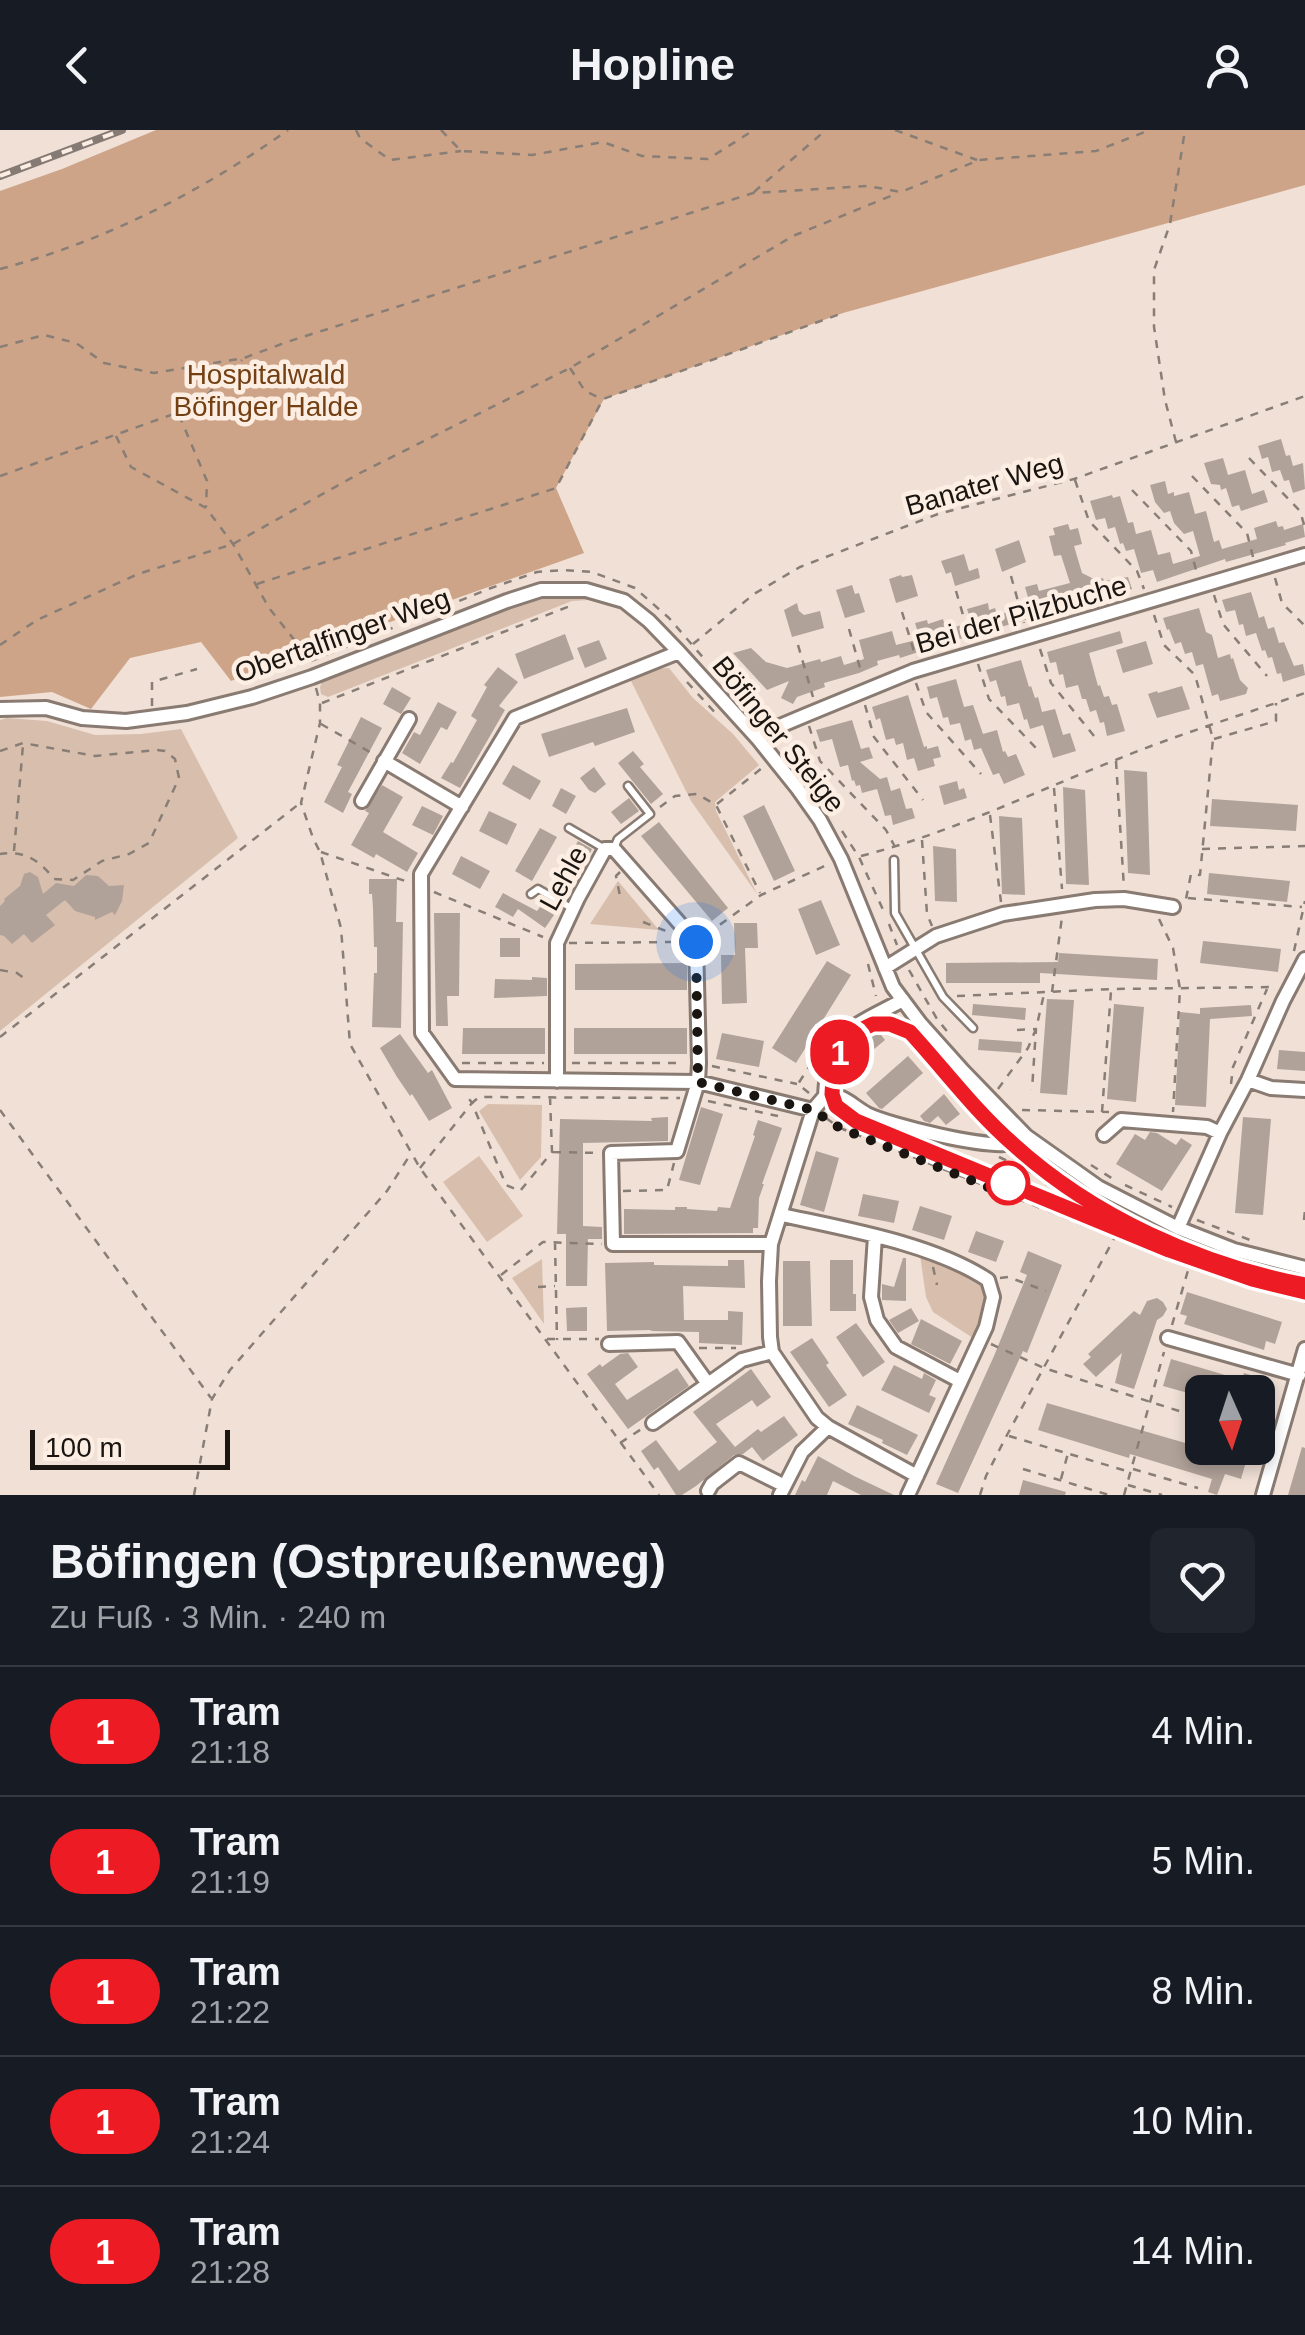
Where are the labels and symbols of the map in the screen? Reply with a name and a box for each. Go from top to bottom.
park label: Hospitalwald Böfinger Halde [173,359,359,422]
street label: Banater Weg [902,447,1067,522]
street label: Bei der Pilzbuche [912,570,1130,659]
street label: Obertalfinger Weg [230,582,454,689]
street label: Böfinger Steige [706,650,851,818]
street label: Lehle [533,841,594,916]
your location [671,917,721,967]
line badge: 1 [808,1020,872,1084]
unlabelled marker [987,1162,1029,1204]
north arrow [1185,1375,1275,1465]
scale bar [30,1425,230,1470]

